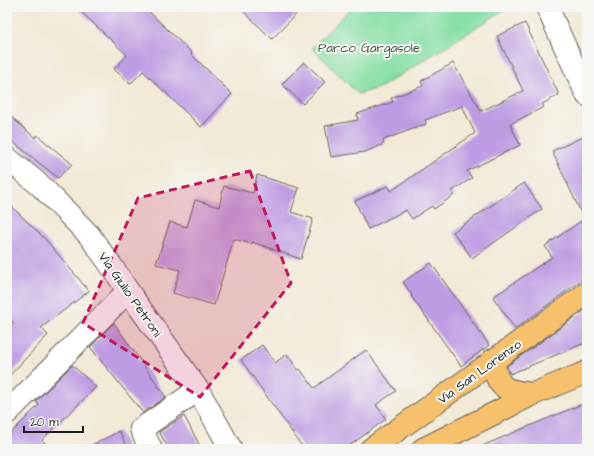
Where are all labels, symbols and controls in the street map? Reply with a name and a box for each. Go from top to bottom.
park label: Parco Gargasole [318,39,420,58]
street label: Via Giulio Petroni [94,249,166,341]
street label: Via San Lorenzo [434,335,526,408]
scale bar [24,408,83,434]
text: 20 m [30,414,59,431]

